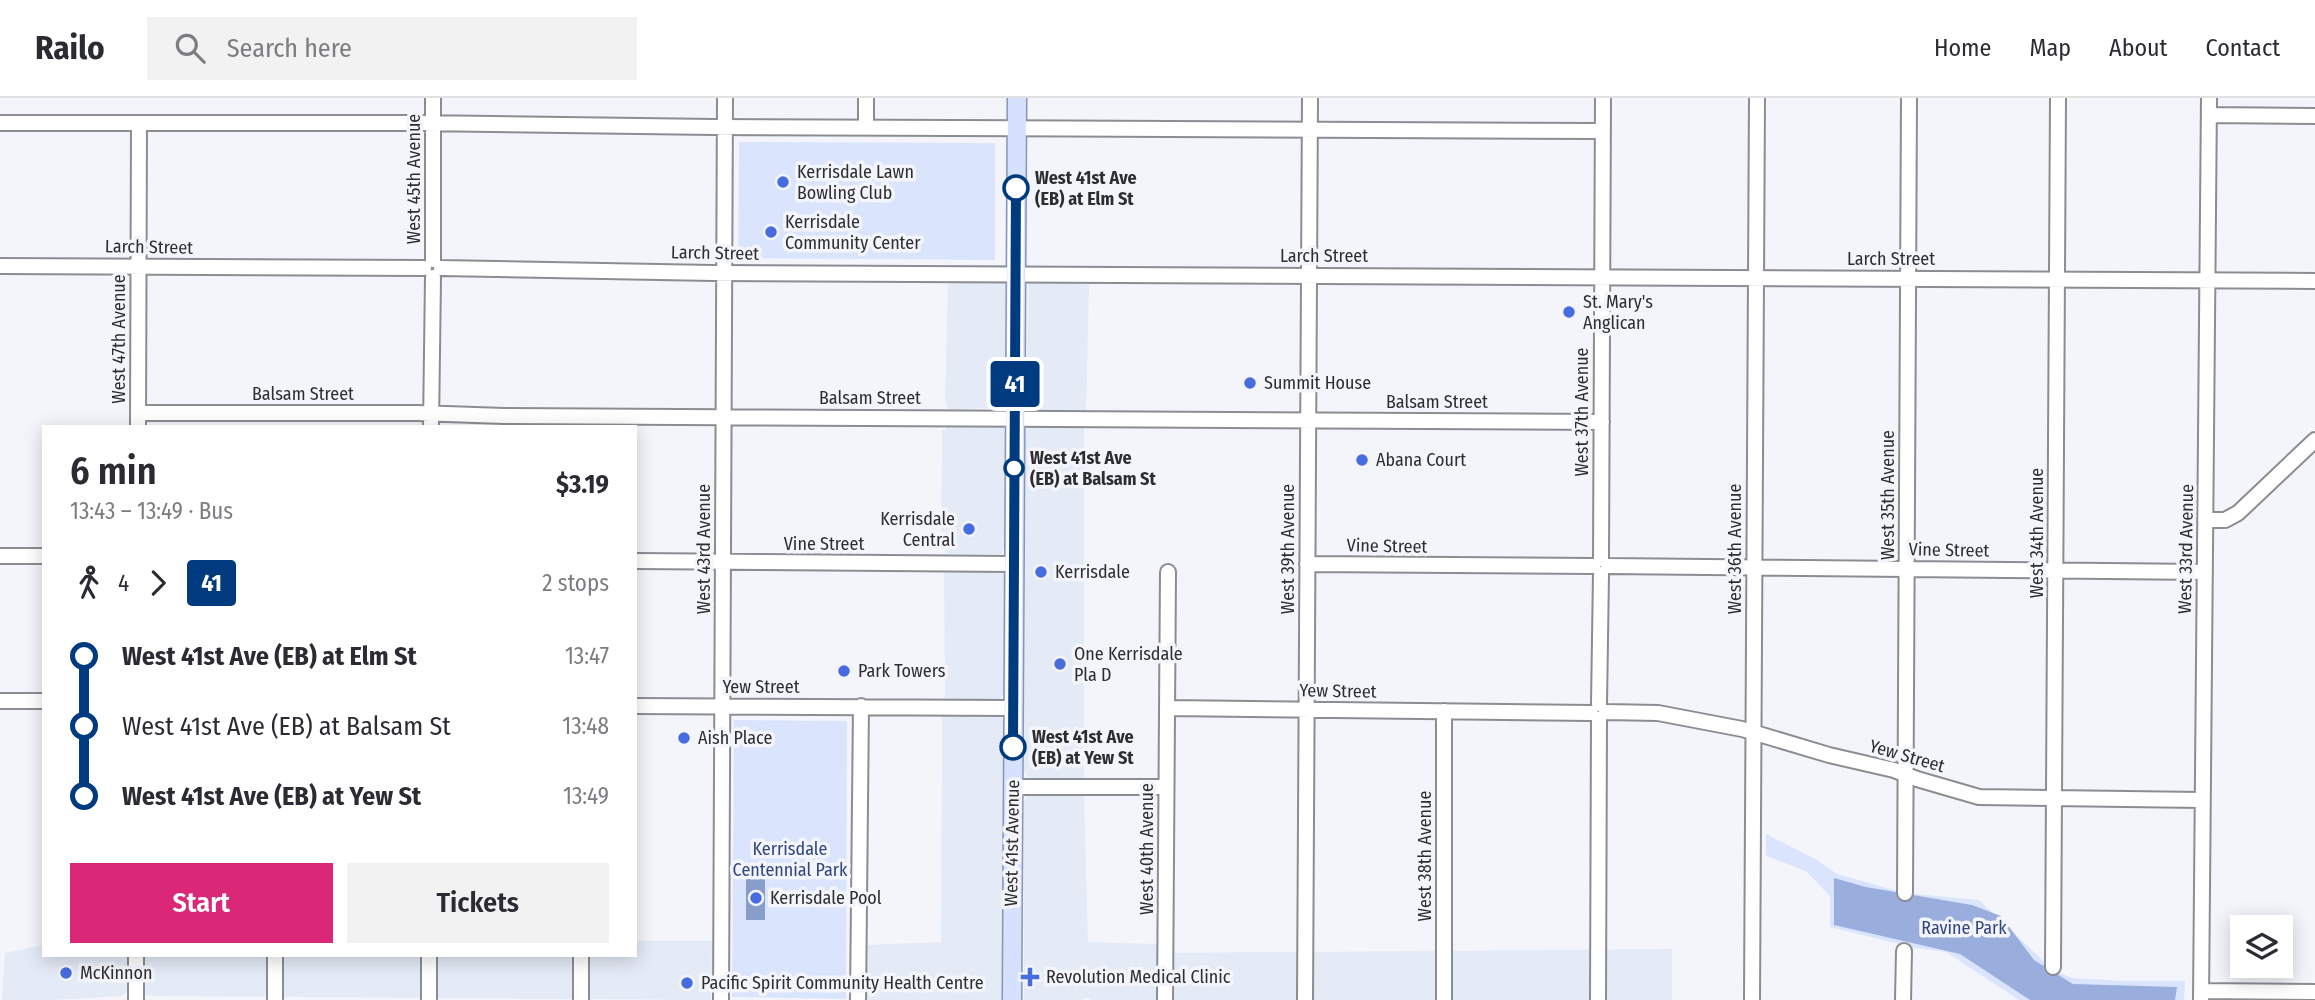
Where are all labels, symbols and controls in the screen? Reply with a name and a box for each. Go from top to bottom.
search box [147,17,637,80]
text: Railo [35,28,105,68]
icon: search [171,29,209,67]
text: Search here [227,33,352,64]
text: Home [1934,34,1991,62]
text: Map [2029,34,2071,62]
text: About [2109,34,2167,62]
text: Contact [2205,34,2280,62]
street label: West 45th Avenue [403,114,425,244]
place label: Kerrisdale Lawn Bowling Club [797,161,914,204]
place label: West 41st Ave (EB) at Elm St [1035,167,1137,210]
marker: Kerrisdale Lawn Bowling Club [775,174,791,190]
marker: West 41st Ave (EB) at Elm St [1003,175,1029,201]
place label: Kerrisdale Community Center [785,211,921,254]
marker: Kerrisdale Community Center [763,224,779,240]
street label: Larch Street [105,235,193,259]
street label: Larch Street [671,241,759,265]
street label: Larch Street [1280,245,1368,267]
street label: Larch Street [1847,248,1935,270]
street label: West 47th Avenue [108,274,130,404]
place label: St. Mary's Anglican [1583,291,1653,334]
marker: St. Mary's Anglican [1561,304,1577,320]
street label: West 37th Avenue [1571,347,1593,477]
line badge: 41 [984,361,1046,407]
text: 41 [1005,370,1025,398]
place label: Summit House [1264,372,1371,394]
marker: Summit House [1242,375,1258,391]
street label: Balsam Street [252,383,354,405]
street label: Balsam Street [819,387,921,409]
street label: Balsam Street [1386,391,1488,413]
street label: West 35th Avenue [1877,430,1899,560]
place label: West 41st Ave (EB) at Balsam St [1030,447,1156,490]
text: 6 min [70,448,157,494]
place label: Abana Court [1376,449,1466,471]
marker: Abana Court [1354,452,1370,468]
marker: West 41st Ave (EB) at Balsam St [1004,458,1024,478]
street label: West 34th Avenue [2026,468,2048,598]
text: $3.19 [556,469,609,500]
street label: West 43rd Avenue [693,484,715,614]
street label: West 39th Avenue [1277,484,1299,614]
street label: West 36th Avenue [1724,484,1746,614]
street label: West 33rd Avenue [2174,484,2198,614]
text: 13:43 – 13:49 · Bus [70,497,233,525]
place label: Kerrisdale Central [880,508,955,551]
marker: Kerrisdale Central [961,521,977,537]
street label: Vine Street [784,533,864,555]
street label: Vine Street [1347,534,1428,558]
street label: Vine Street [1909,538,1990,562]
place label: Kerrisdale [1055,561,1130,583]
icon: walk [70,564,108,602]
icon: forward [139,564,177,602]
marker: Kerrisdale [1033,564,1049,580]
text: 4 [118,569,129,597]
text: 41 [201,569,222,597]
text: 2 stops [542,569,609,597]
text: West 41st Ave (EB) at Elm St [122,641,417,672]
text: 13:47 [565,642,609,670]
place label: One Kerrisdale Pla D [1074,643,1183,686]
marker: One Kerrisdale Pla D [1052,656,1068,672]
place label: Park Towers [858,660,946,682]
marker: Park Towers [836,663,852,679]
street label: Yew Street [722,676,800,698]
street label: Yew Street [1299,679,1377,703]
text: West 41st Ave (EB) at Balsam St [122,711,451,742]
text: 13:48 [562,712,609,740]
place label: West 41st Ave (EB) at Yew St [1032,726,1134,769]
place label: Aish Place [698,727,772,749]
marker: Aish Place [676,730,692,746]
marker: West 41st Ave (EB) at Yew St [1000,734,1026,760]
street label: Yew Street [1867,735,1947,777]
street label: West 41st Avenue [1000,779,1024,907]
text: West 41st Ave (EB) at Yew St [122,781,421,812]
text: 13:49 [563,782,609,810]
street label: West 40th Avenue [1136,783,1158,915]
street label: West 38th Avenue [1414,790,1436,921]
park label: Kerrisdale Centennial Park [733,838,848,881]
button: Start [70,863,333,943]
button: Tickets [347,863,609,943]
place label: Kerrisdale Pool [770,887,882,909]
marker: Kerrisdale Pool [748,890,764,906]
map controls [2230,915,2293,978]
button: layers [2230,915,2293,978]
park label: Ravine Park [1921,917,2007,939]
place label: McKinnon [80,962,153,984]
marker: McKinnon [58,965,74,981]
place label: Revolution Medical Clinic [1046,966,1231,988]
marker: Revolution Medical Clinic [1020,967,1040,987]
place label: Pacific Spirit Community Health Centre [701,972,984,994]
marker: Pacific Spirit Community Health Centre [679,975,695,991]

